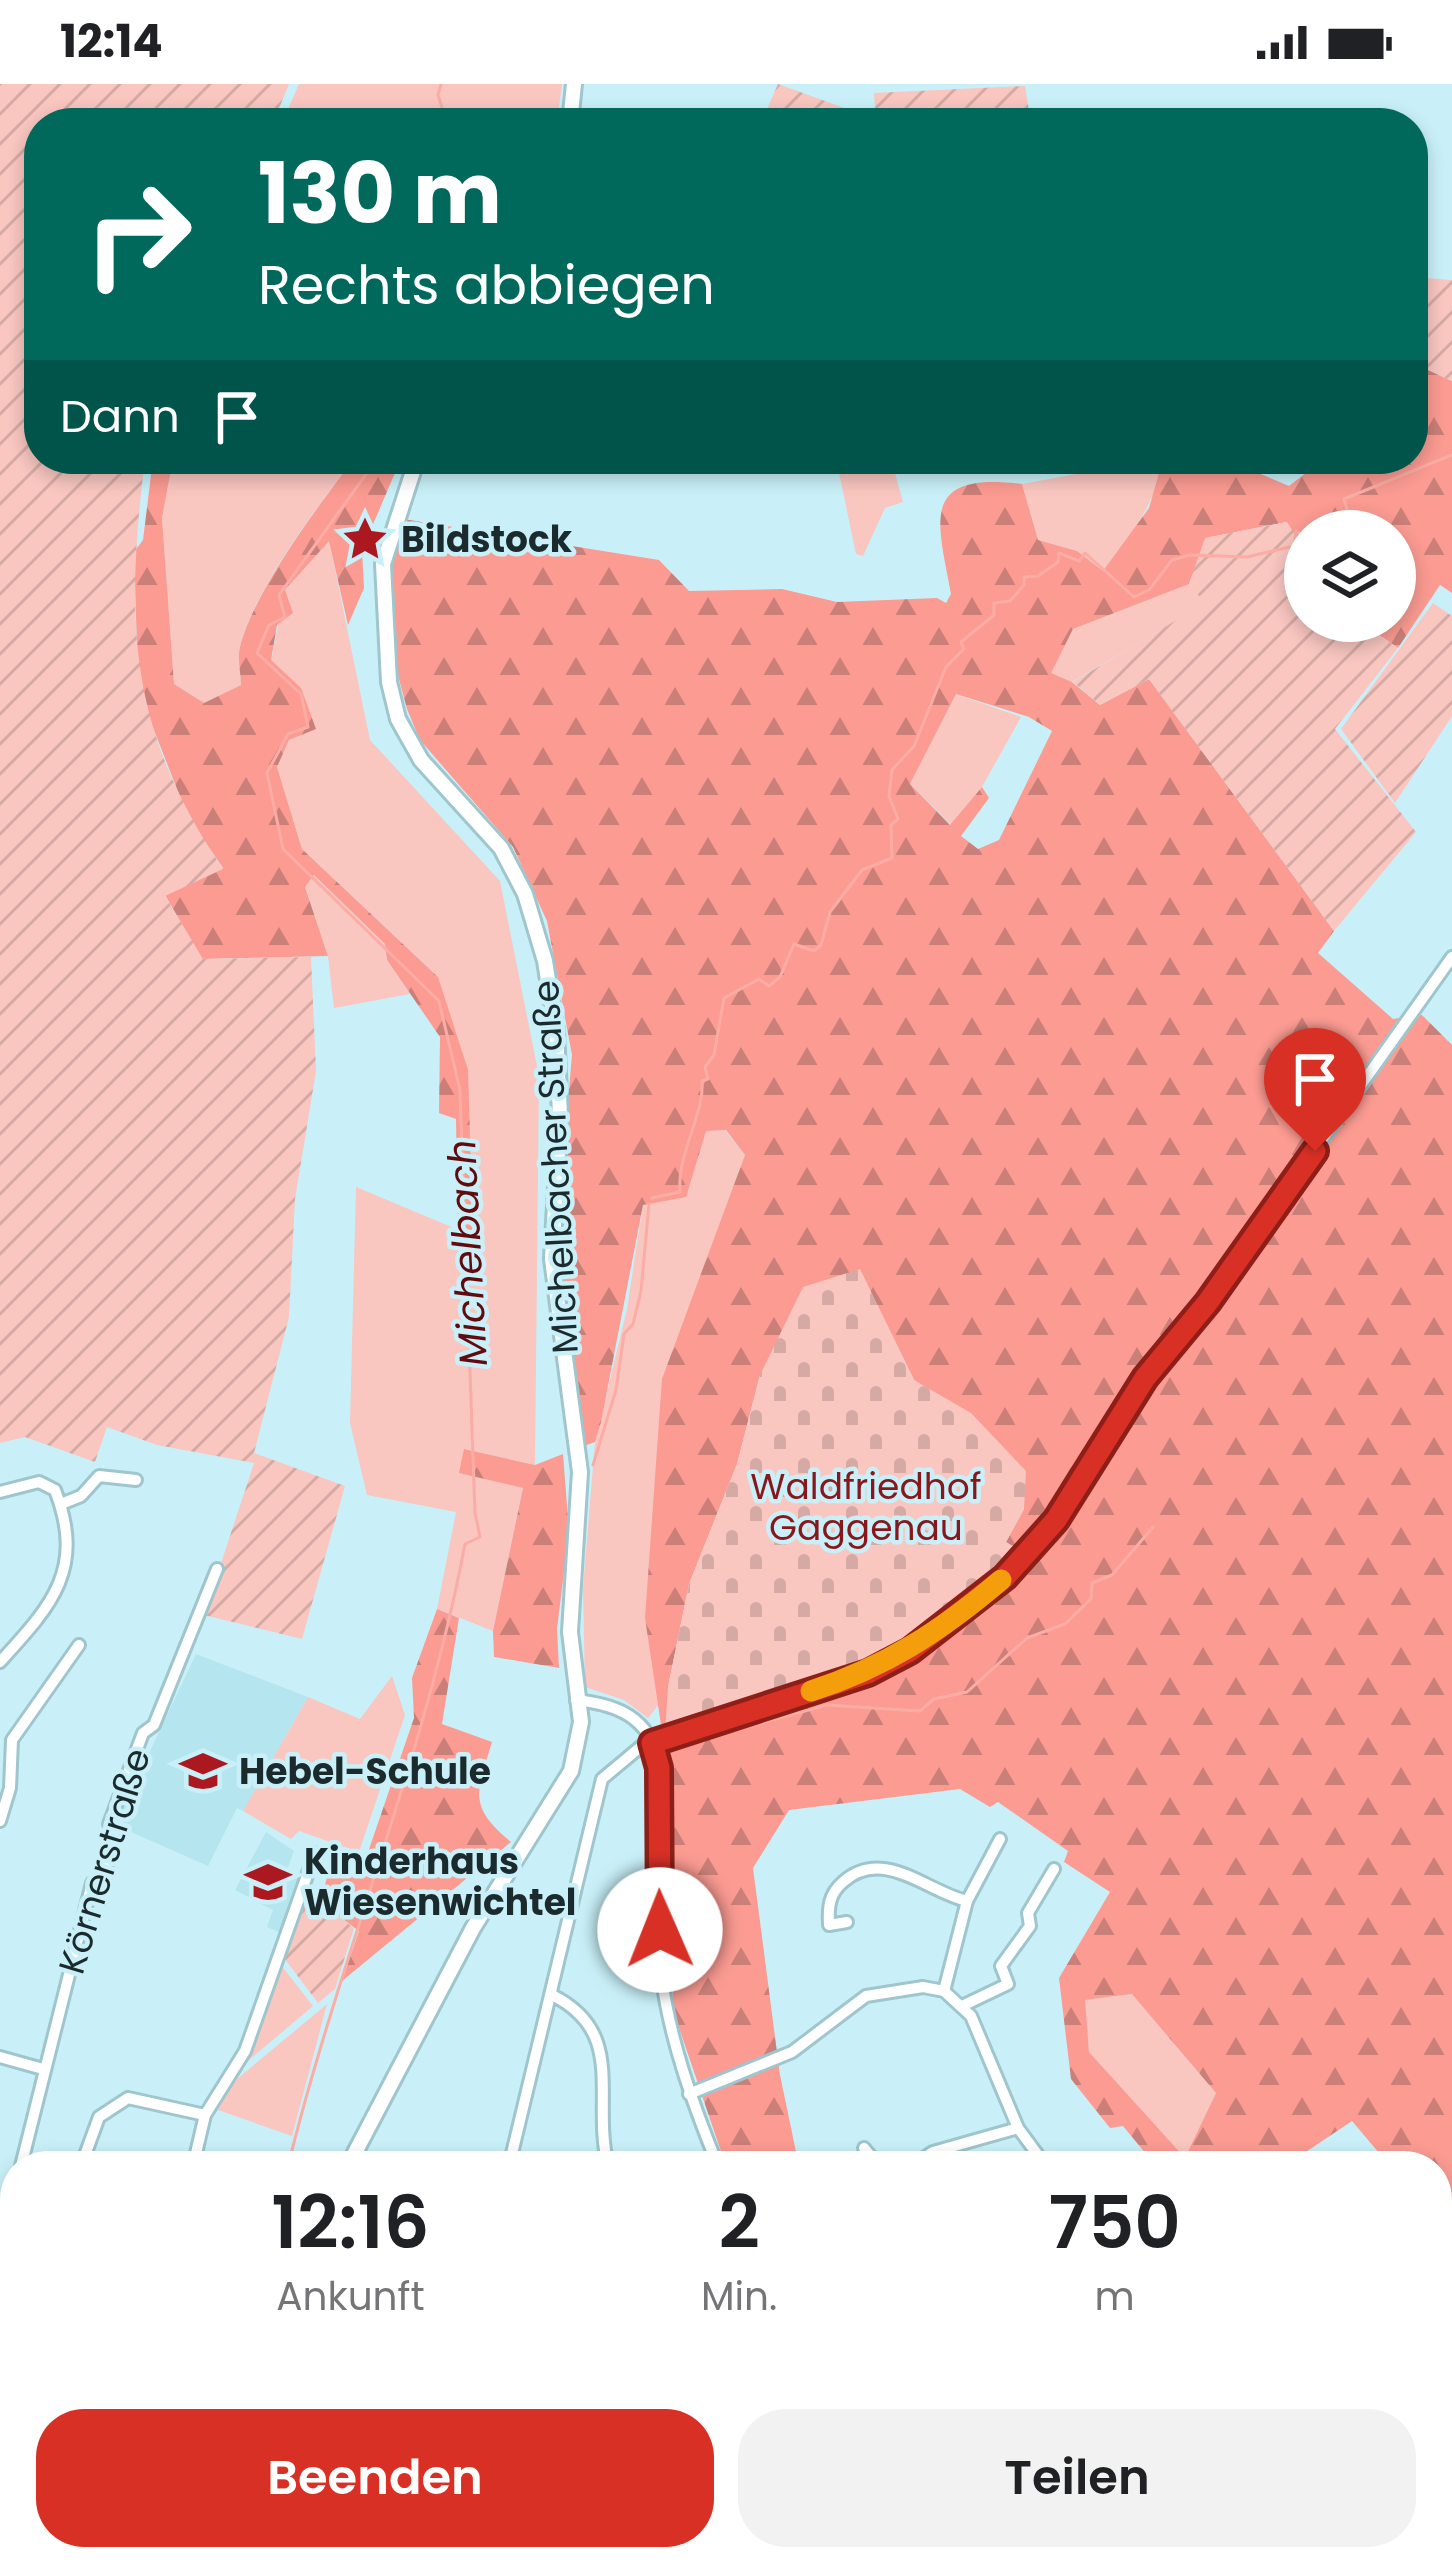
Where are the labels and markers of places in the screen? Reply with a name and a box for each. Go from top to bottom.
place icon: Bildstock [340,514,390,564]
place label: Bildstock [401,514,573,565]
pin [1264,1028,1366,1151]
school or university icon: Hebel-Schule [178,1746,228,1796]
place label: Hebel-Schule [239,1746,491,1797]
place label: Kinderhaus Wiesenwichtel [304,1836,576,1928]
school or university icon: Kinderhaus Wiesenwichtel [243,1857,293,1907]

